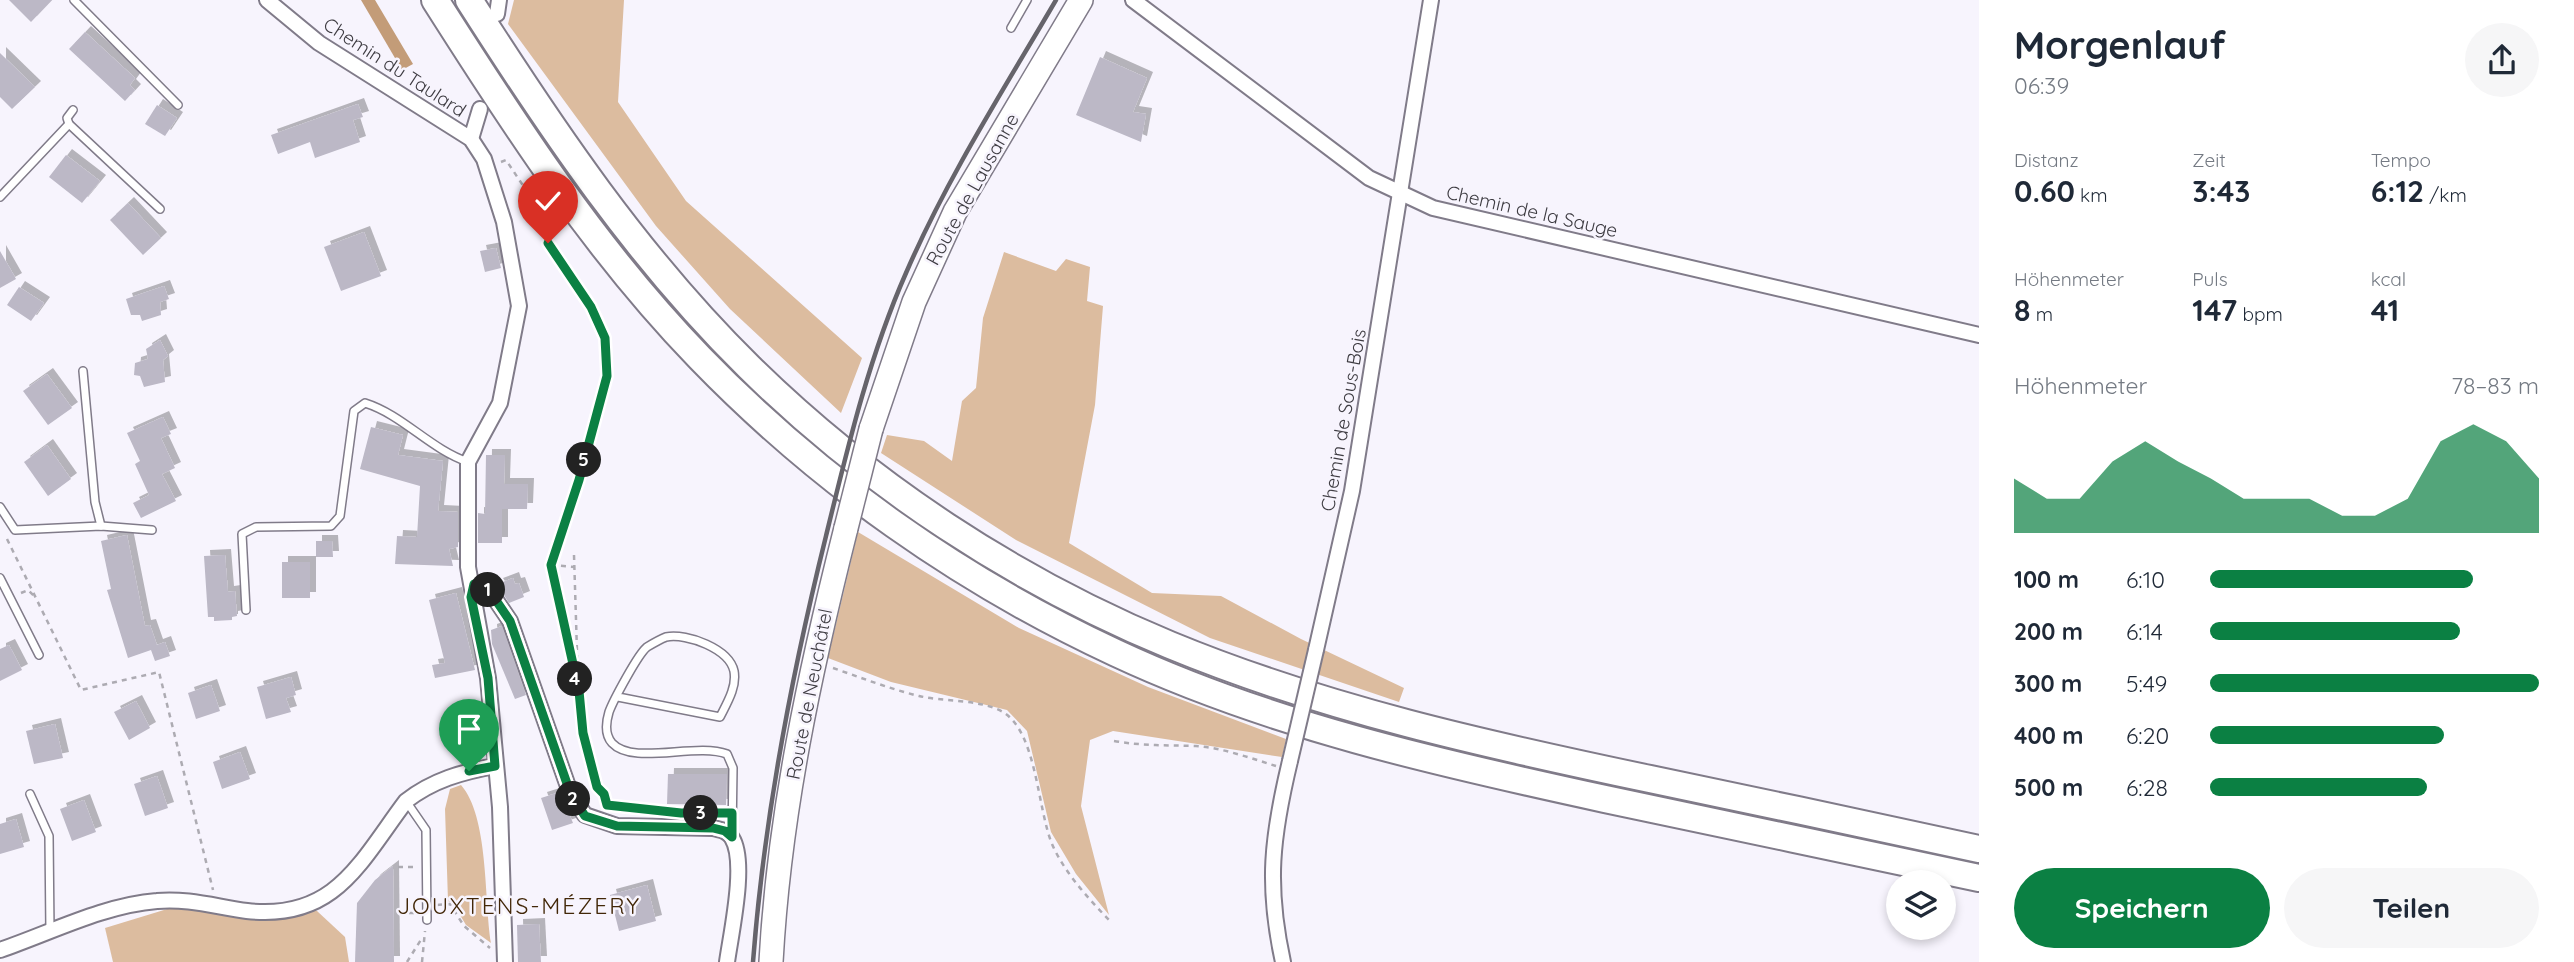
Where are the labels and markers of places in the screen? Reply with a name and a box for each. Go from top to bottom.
pin [518,171,578,243]
pin: 5 [566,442,602,477]
pin: 1 [470,572,505,608]
pin: 4 [558,662,592,696]
pin [439,699,499,771]
pin: 2 [556,782,590,816]
pin: 3 [684,796,718,830]

